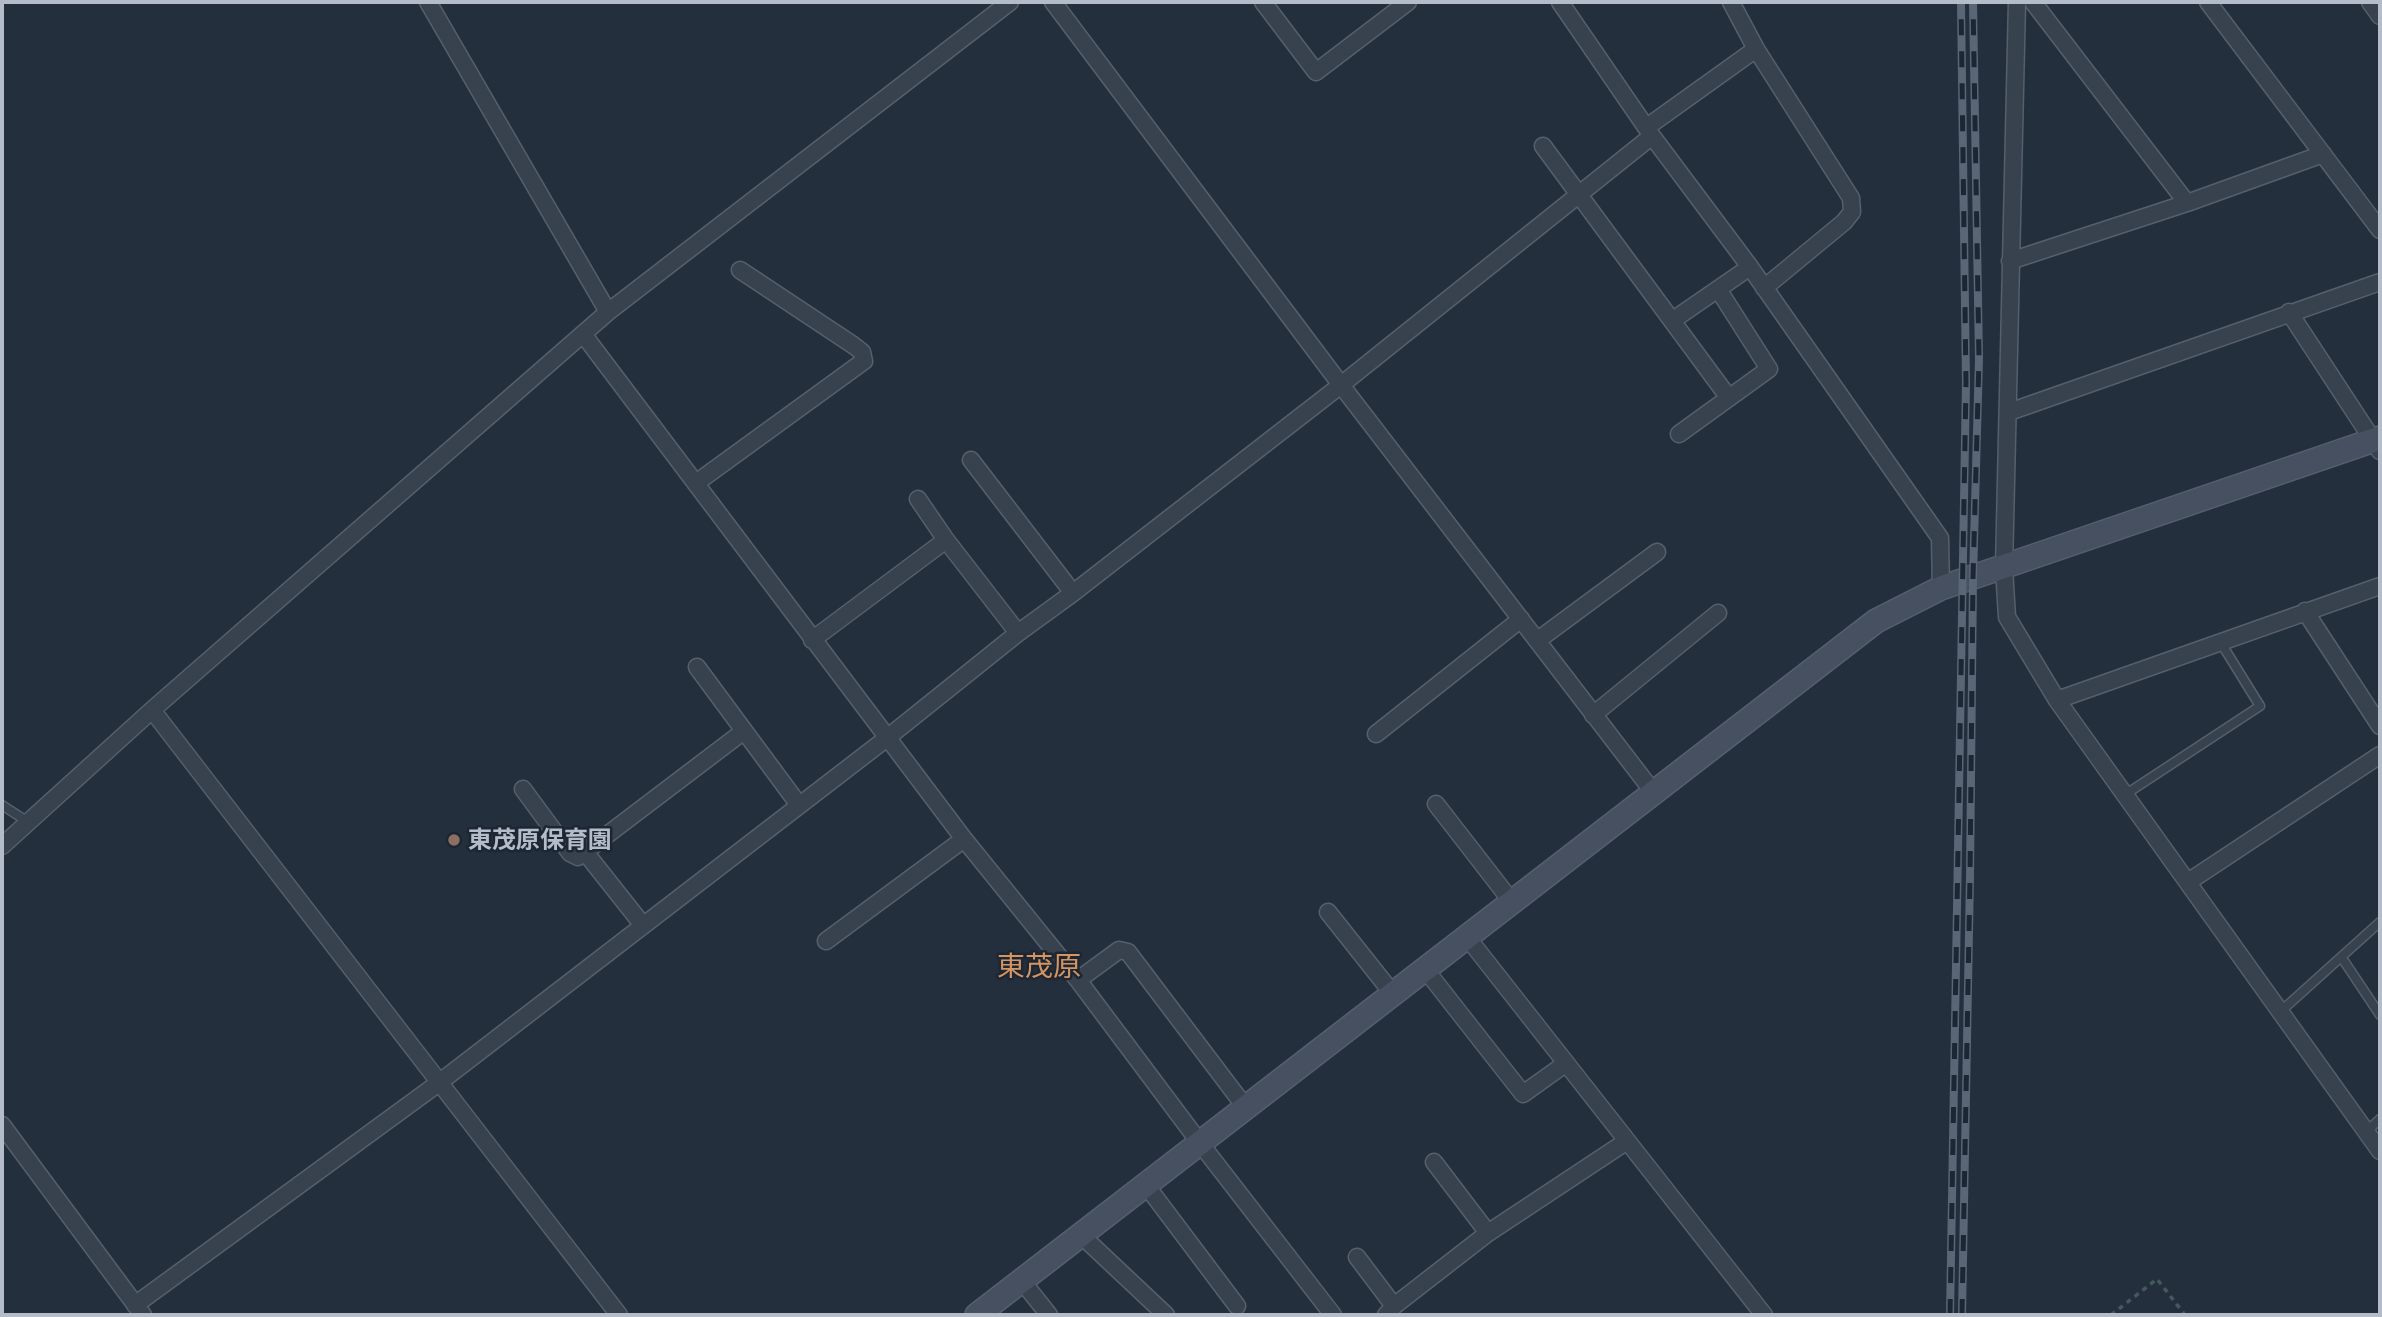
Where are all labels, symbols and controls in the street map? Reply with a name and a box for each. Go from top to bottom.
place label: 東茂原保育園 [468,826,612,854]
marker: 東茂原保育園 [446,832,462,848]
district label: 東茂原 [997,950,1081,984]

